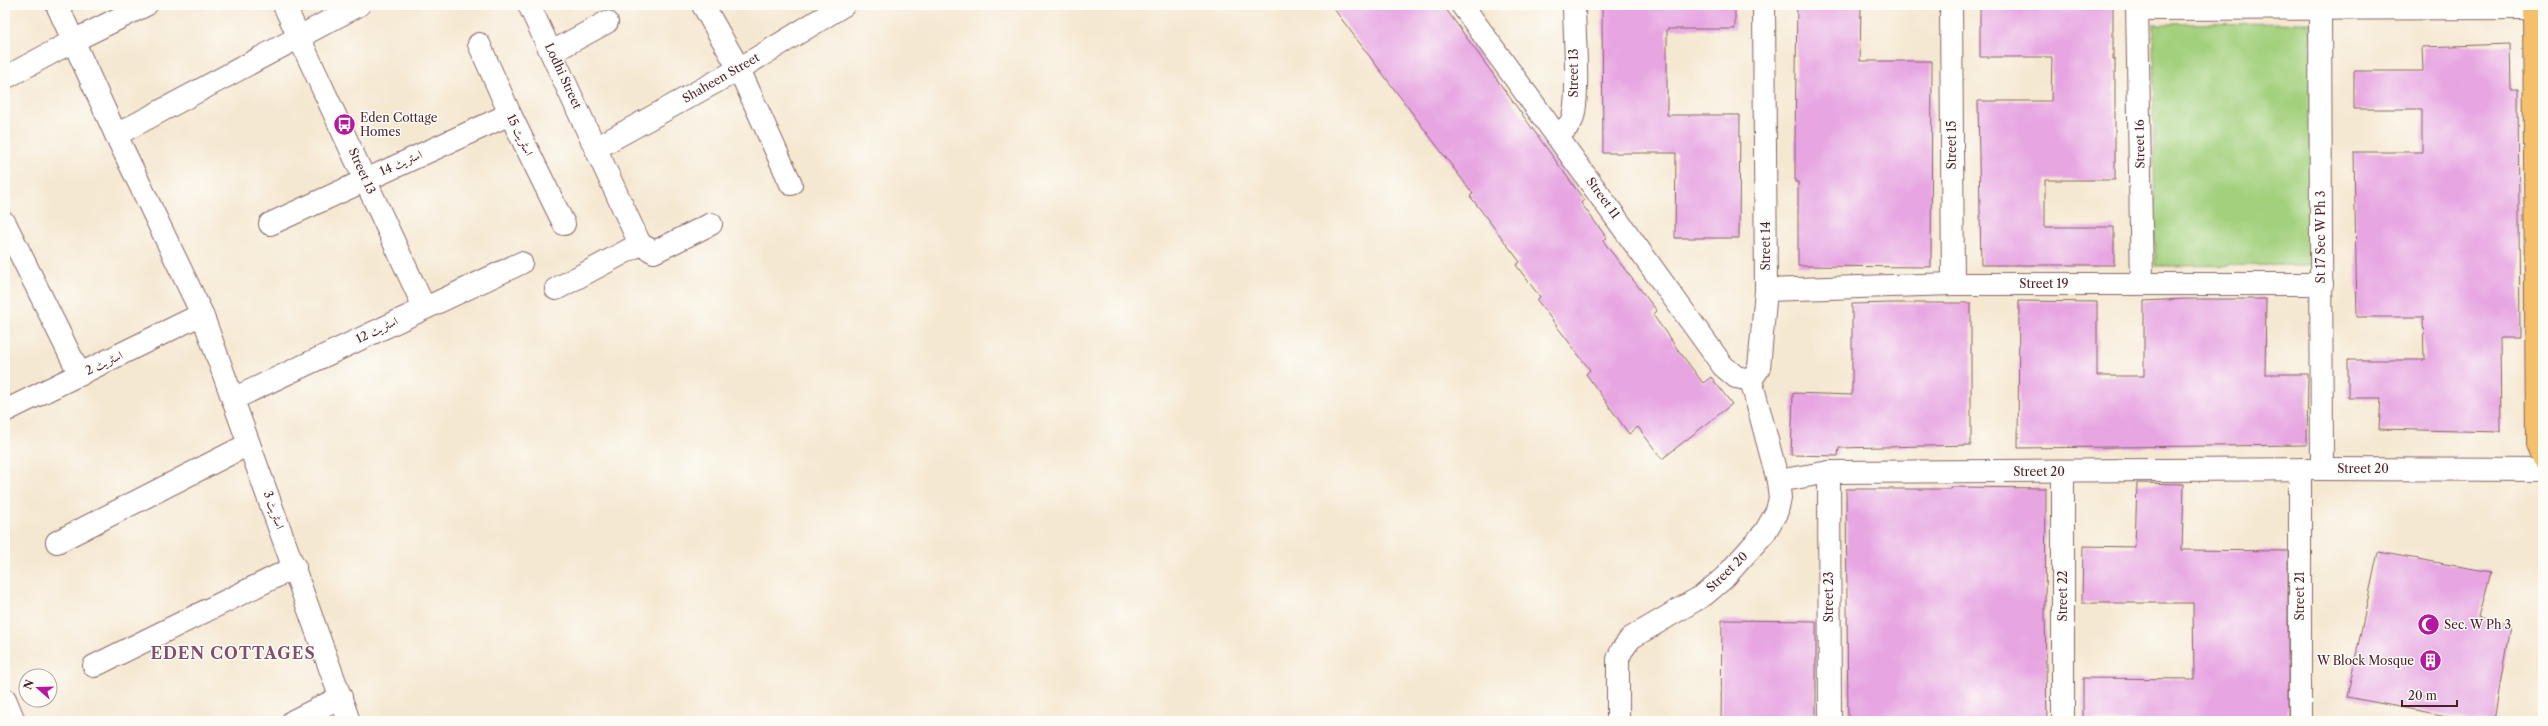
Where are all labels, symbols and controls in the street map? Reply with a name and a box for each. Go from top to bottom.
street label: Lodhi Street [542,40,586,112]
street label: Shaheen Street [679,49,763,106]
street label: Street 13 [1566,49,1581,97]
place label: Eden Cottage Homes [360,110,438,139]
street label: اسٹریٹ 15 [503,111,537,159]
bus stop icon: Eden Cottage Homes [332,112,358,138]
street label: Street 16 [2132,119,2147,169]
street label: Street 15 [1944,121,1959,169]
street label: Street 13 [346,145,379,196]
street label: اسٹریٹ 14 [377,146,425,179]
street label: Street 11 [1583,174,1623,221]
street label: St 17 Sec W Ph 3 [2313,191,2328,283]
street label: Street 14 [1758,221,1773,271]
street label: Street 19 [2019,276,2069,291]
street label: اسٹریٹ 12 [353,313,401,347]
street label: اسٹریٹ 2 [83,347,126,379]
street label: Street 20 [2337,461,2389,476]
street label: Street 20 [2013,464,2065,479]
street label: اسٹریٹ 3 [260,489,288,532]
street label: Street 20 [1703,548,1750,595]
street label: Street 22 [2055,570,2070,622]
street label: Street 21 [2292,571,2307,621]
street label: Street 23 [1821,572,1836,622]
mosque icon: Sec. W Ph 3 [2415,612,2441,638]
place label: Sec. W Ph 3 [2444,617,2511,632]
district label: EDEN COTTAGES [150,643,316,663]
building icon: W Block Mosque [2417,648,2443,674]
place label: W Block Mosque [2316,653,2414,668]
north arrow [18,668,58,708]
text: N [20,677,37,691]
scale bar [2402,682,2457,708]
text: 20 m [2408,688,2437,703]

